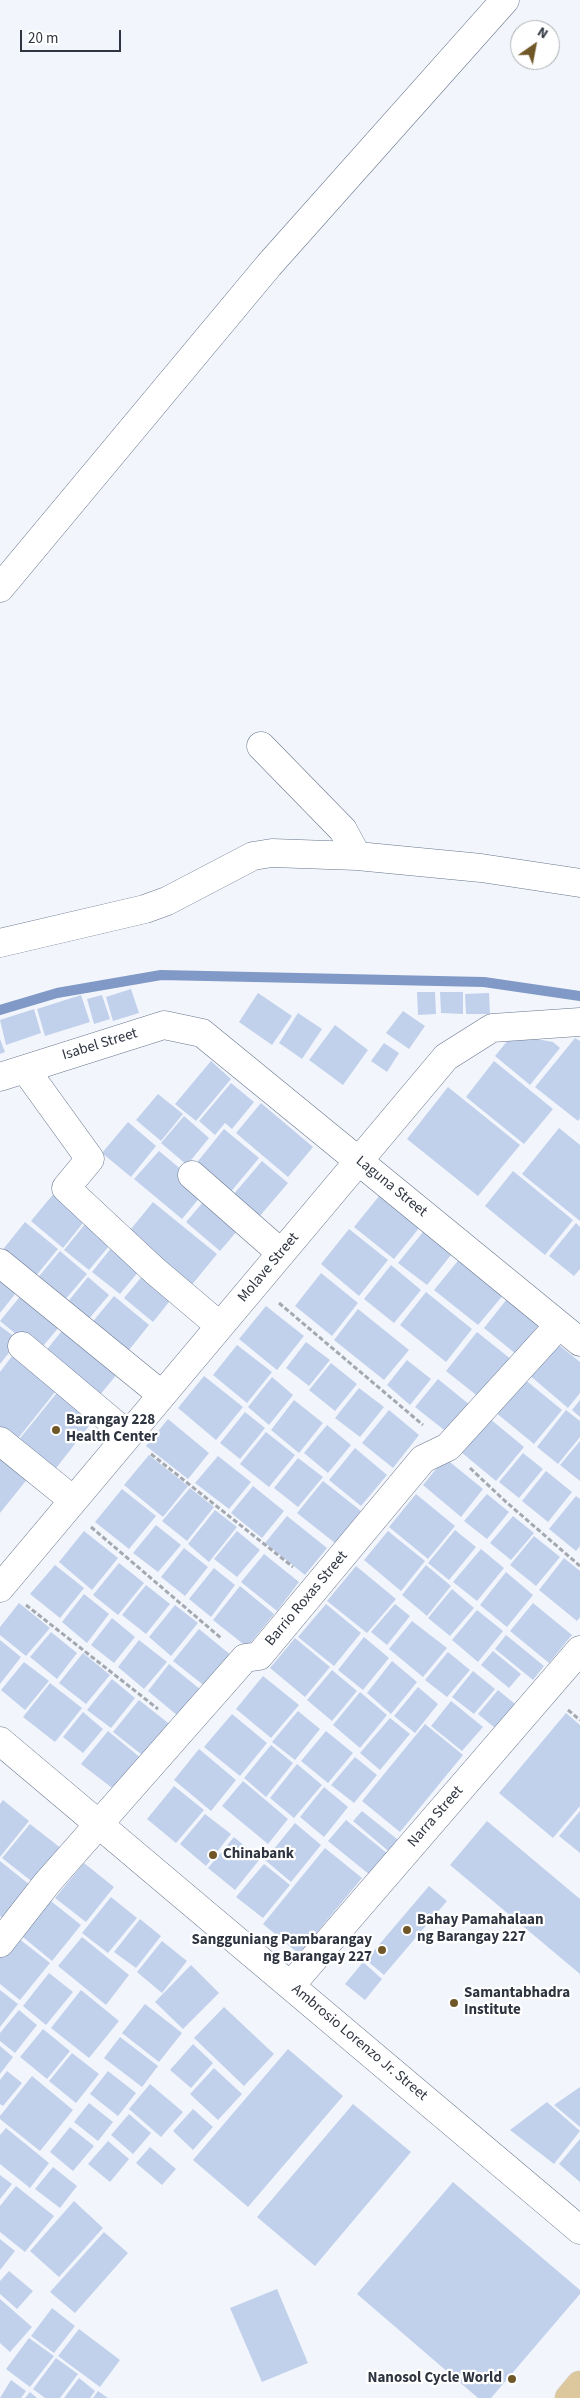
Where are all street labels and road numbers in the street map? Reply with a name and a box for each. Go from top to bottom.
street label: Isabel Street [60,1025,140,1065]
street label: Laguna Street [352,1153,430,1221]
street label: Molave Street [235,1230,303,1306]
street label: Barrio Roxas Street [262,1548,352,1650]
street label: Narra Street [404,1783,468,1851]
street label: Ambrosio Lorenzo Jr. Street [287,1981,431,2105]

